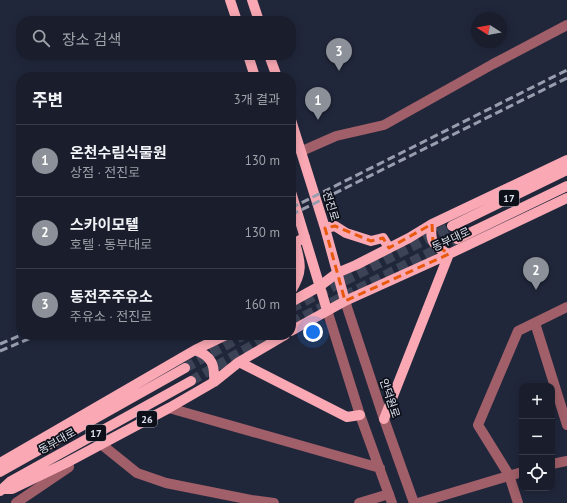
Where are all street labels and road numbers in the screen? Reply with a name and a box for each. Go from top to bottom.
street label: 전진로 [320,189,342,223]
road number: 17 [499,190,519,206]
street label: 동부대로 [430,224,472,254]
street label: 안덕원로 [377,377,403,419]
road number: 26 [137,411,157,427]
street label: 동부대로 [36,425,78,457]
road number: 17 [86,425,106,441]

